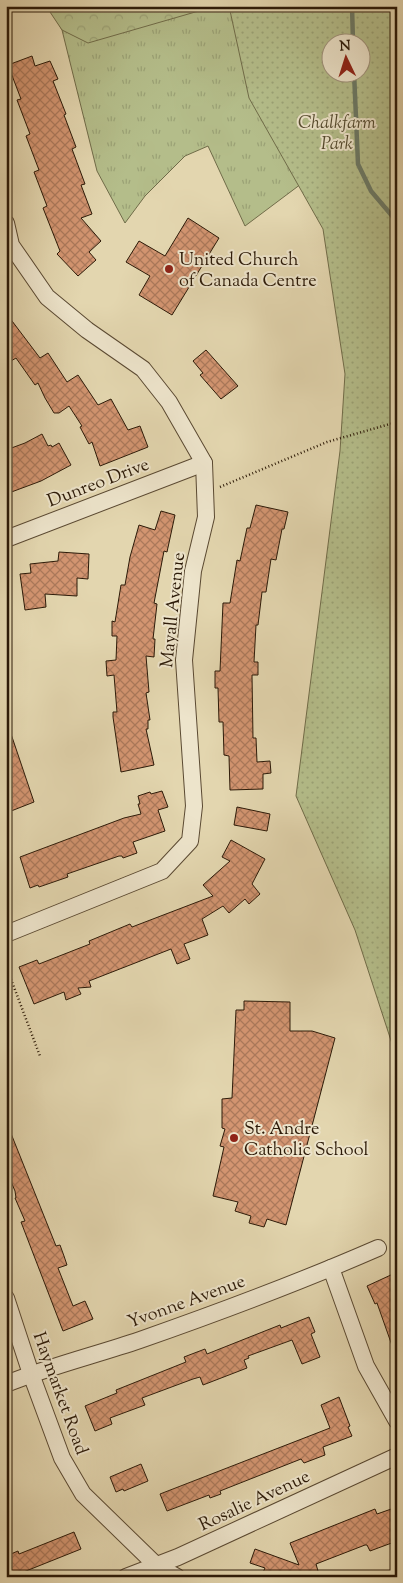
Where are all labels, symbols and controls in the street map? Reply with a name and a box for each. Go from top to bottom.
north arrow [320,32,370,82]
text: N [339,37,352,57]
park label: Chalkfarm Park [298,111,376,158]
place label: United Church of Canada Centre [179,248,317,295]
marker: United Church of Canada Centre [163,263,175,275]
street label: Dunreo Drive [44,453,153,515]
street label: Mayall Avenue [155,551,193,669]
place label: St. Andre Catholic School [244,1117,368,1164]
marker: St. Andre Catholic School [228,1132,240,1144]
street label: Yvonne Avenue [124,1269,249,1336]
street label: Haymarket Road [25,1329,93,1459]
street label: Rosalie Avenue [195,1465,315,1539]

